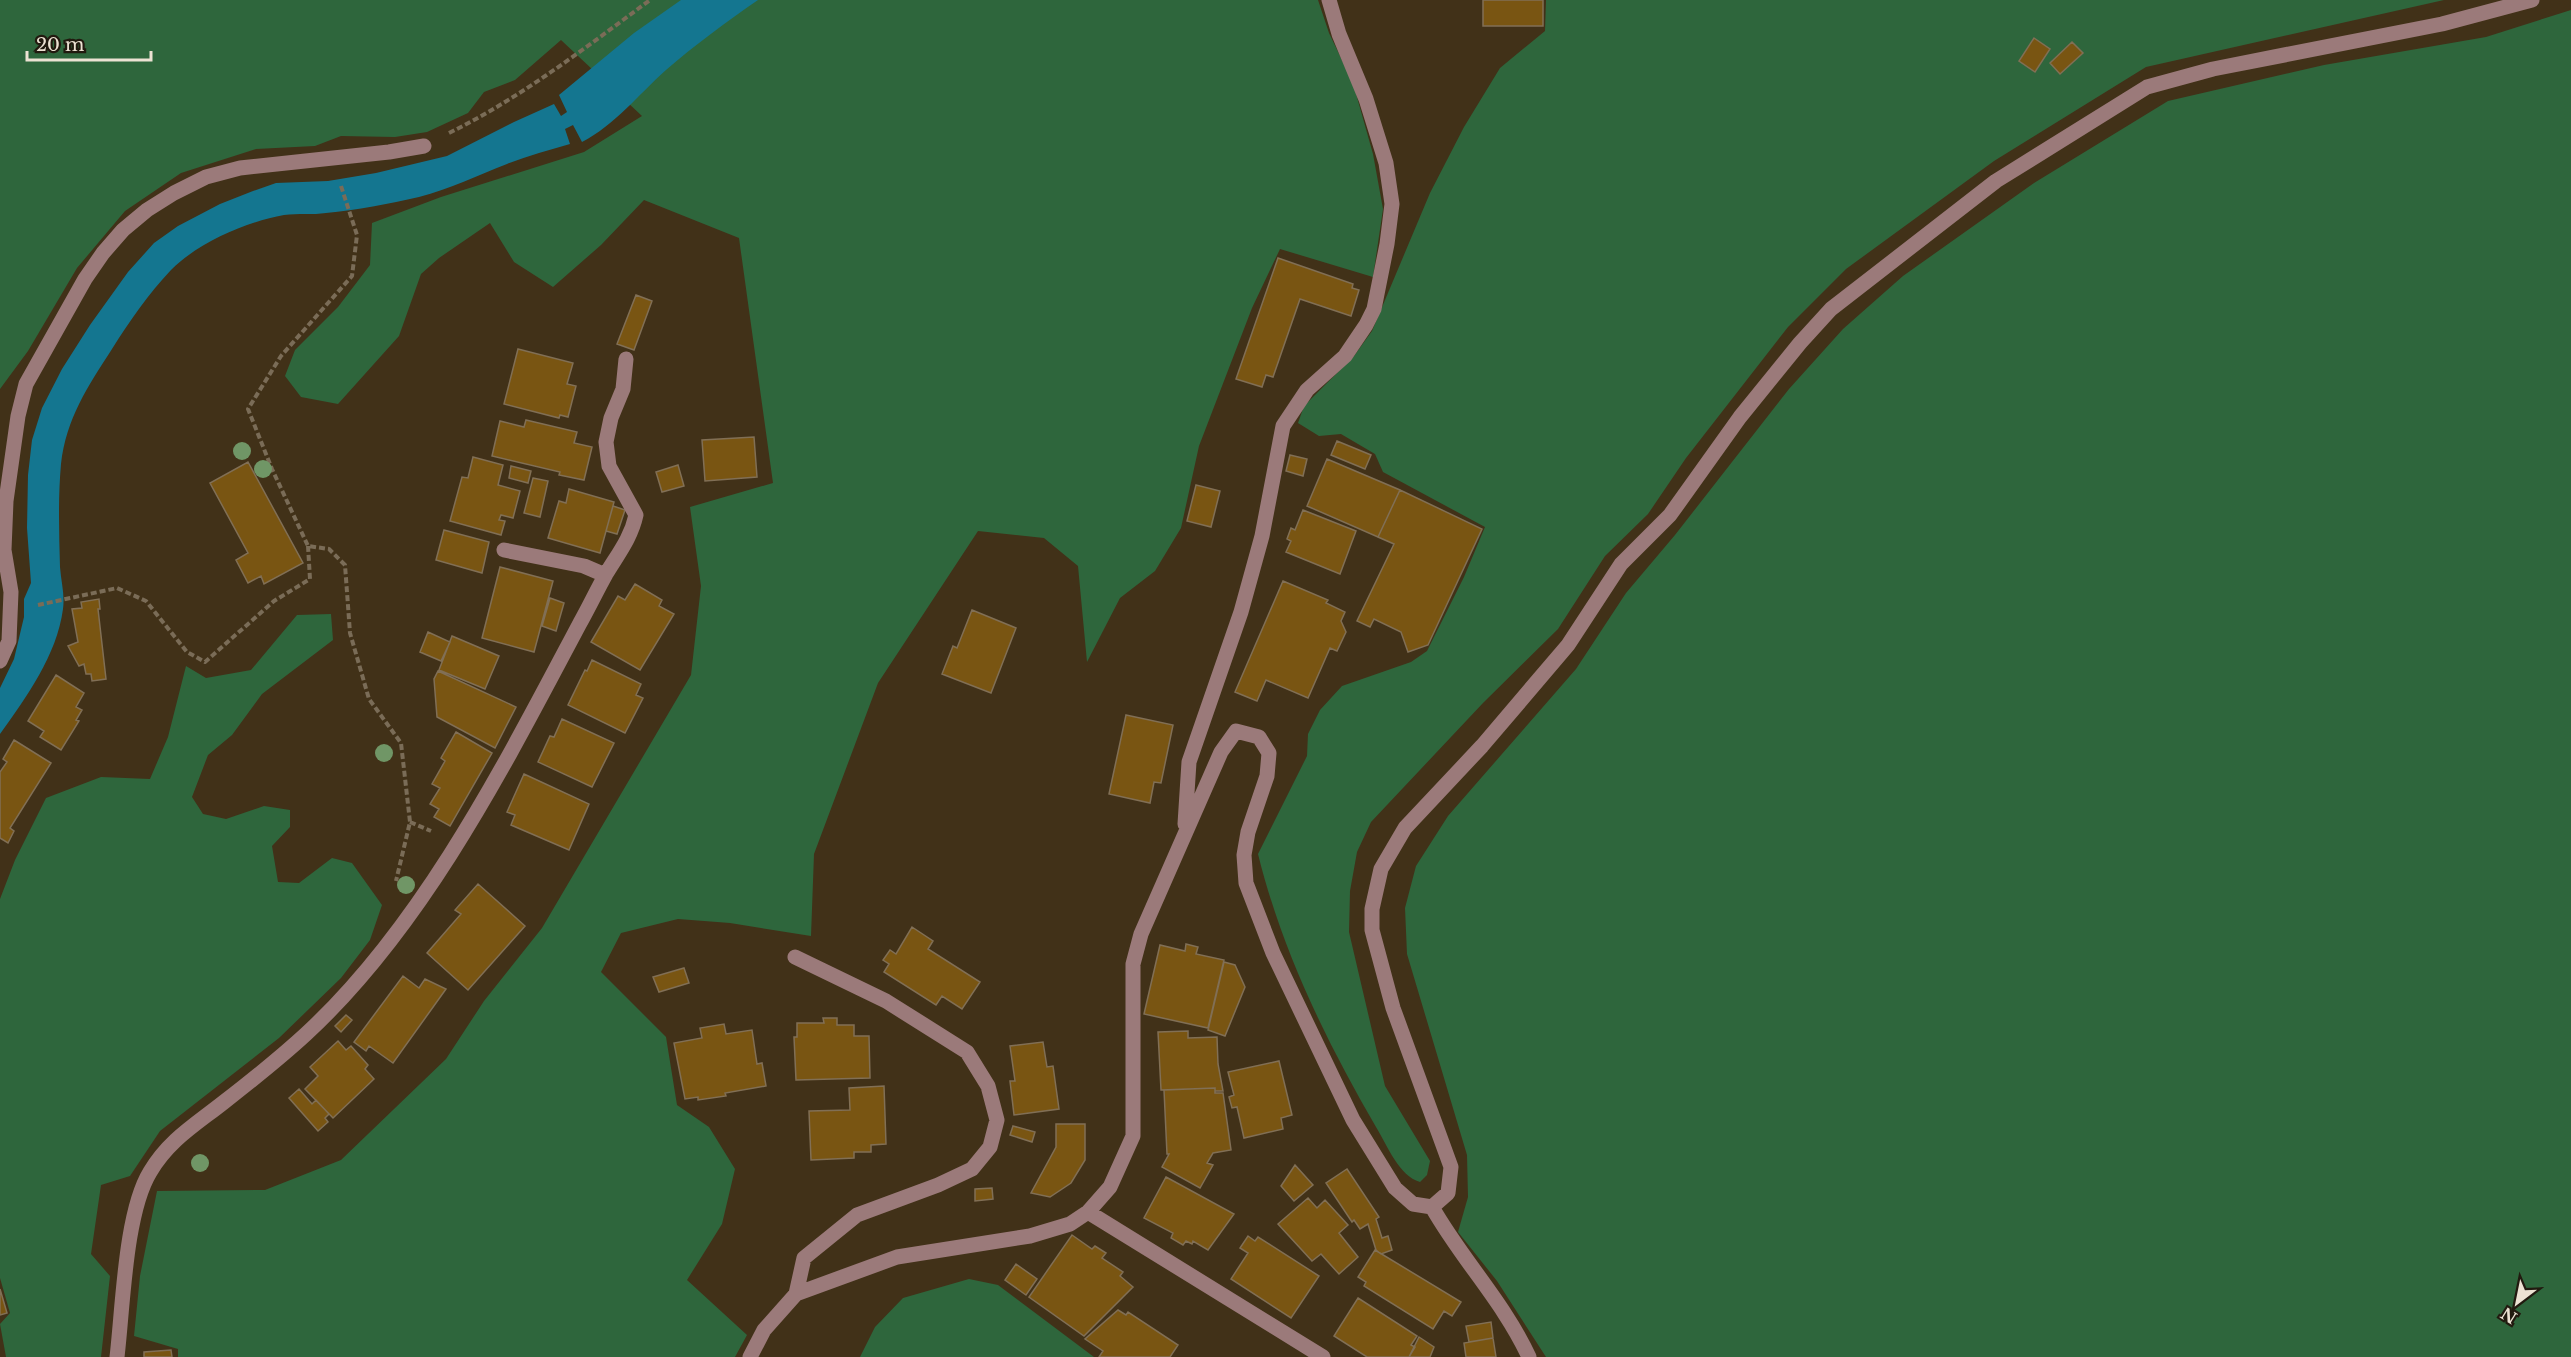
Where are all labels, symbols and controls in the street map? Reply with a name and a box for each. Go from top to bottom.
scale bar [27,24,152,62]
text: 20 m [36,34,84,56]
north arrow [2487,1273,2547,1333]
text: N [2497,1303,2521,1328]

